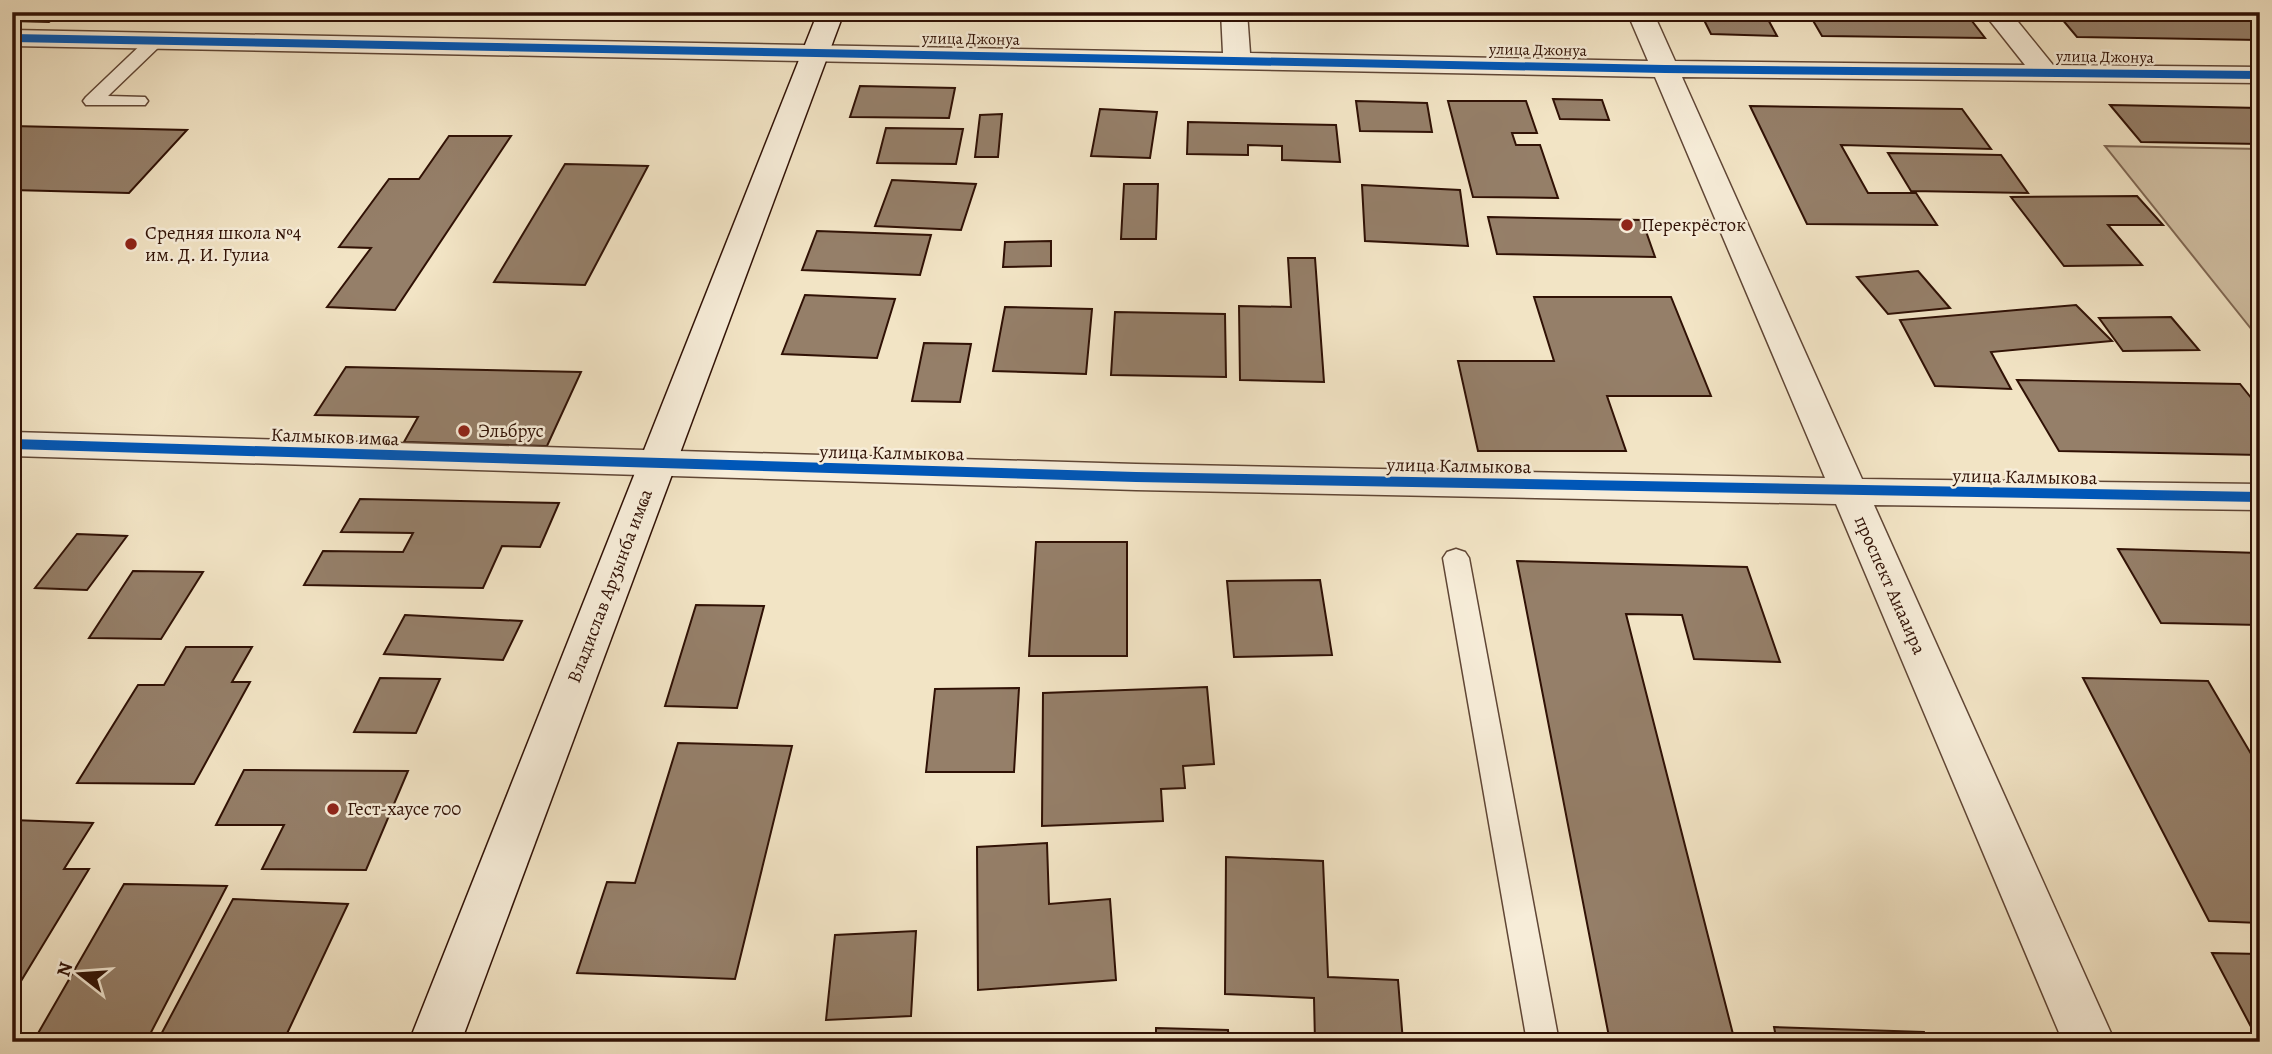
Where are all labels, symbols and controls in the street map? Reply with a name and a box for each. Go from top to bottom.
street label: улица Джонуа [921,27,1021,51]
street label: улица Джонуа [1488,38,1588,62]
street label: улица Джонуа [2055,45,2155,69]
place label: Перекрёсток [1641,212,1746,238]
marker: Перекрёсток [1619,217,1635,233]
place label: Средняя школа №4 им. Д. И. Гулиа [145,220,302,268]
marker: Средняя школа №4 им. Д. И. Гулиа [123,236,139,252]
place label: Эльбрус [478,418,544,444]
street label: Калмыков имҩа [270,422,400,452]
marker: Эльбрус [456,423,472,439]
street label: улица Калмыкова [818,439,965,467]
street label: улица Калмыкова [1385,452,1532,480]
street label: улица Калмыкова [1951,463,2098,491]
street label: Владислав Арӡынба имҩа [561,485,659,687]
street label: проспект Аиааира [1848,511,1932,659]
place label: Гест-хаусе 700 [347,796,461,822]
marker: Гест-хаусе 700 [325,801,341,817]
north arrow [46,939,116,1009]
text: N [50,959,79,980]

